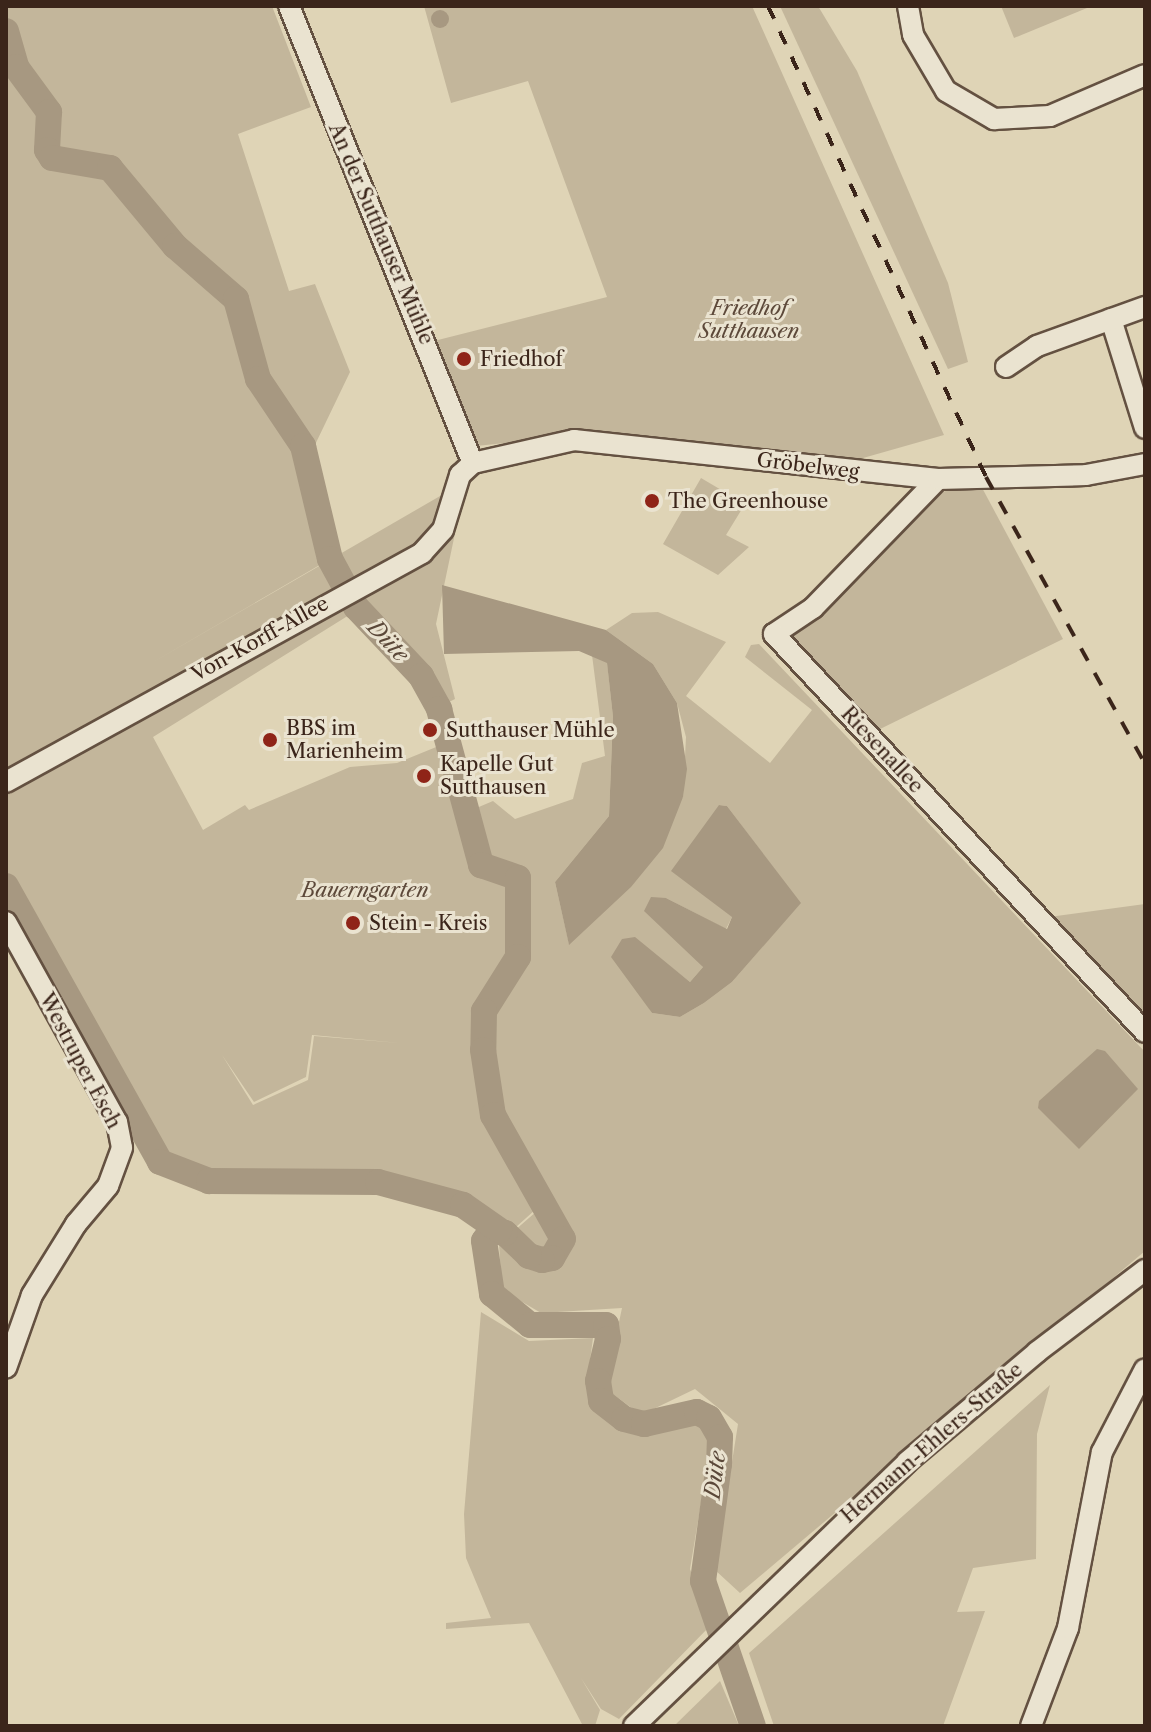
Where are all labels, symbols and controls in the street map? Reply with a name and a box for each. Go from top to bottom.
street label: An der Sutthauser Mühle [323,119,439,349]
park label: Friedhof Sutthausen [699,296,799,343]
place label: Friedhof [480,347,563,371]
marker: Friedhof [455,350,473,368]
street label: Gröbelweg [755,448,861,484]
place label: The Greenhouse [668,489,828,513]
marker: The Greenhouse [643,492,661,510]
street label: Von-Korff-Allee [187,591,333,687]
water label: Düte [362,614,414,668]
street label: Riesenallee [836,702,928,798]
place label: BBS im Marienheim [286,716,403,763]
place label: Sutthauser Mühle [446,718,615,742]
marker: Sutthauser Mühle [421,721,439,739]
marker: BBS im Marienheim [261,731,279,749]
place label: Kapelle Gut Sutthausen [440,752,554,799]
marker: Kapelle Gut Sutthausen [415,767,433,785]
park label: Bauerngarten [302,878,428,902]
place label: Stein - Kreis [369,911,487,935]
marker: Stein - Kreis [344,914,362,932]
street label: Westruper Esch [34,989,126,1133]
street label: Hermann-Ehlers-Straße [836,1358,1028,1528]
water label: Düte [699,1450,731,1500]

